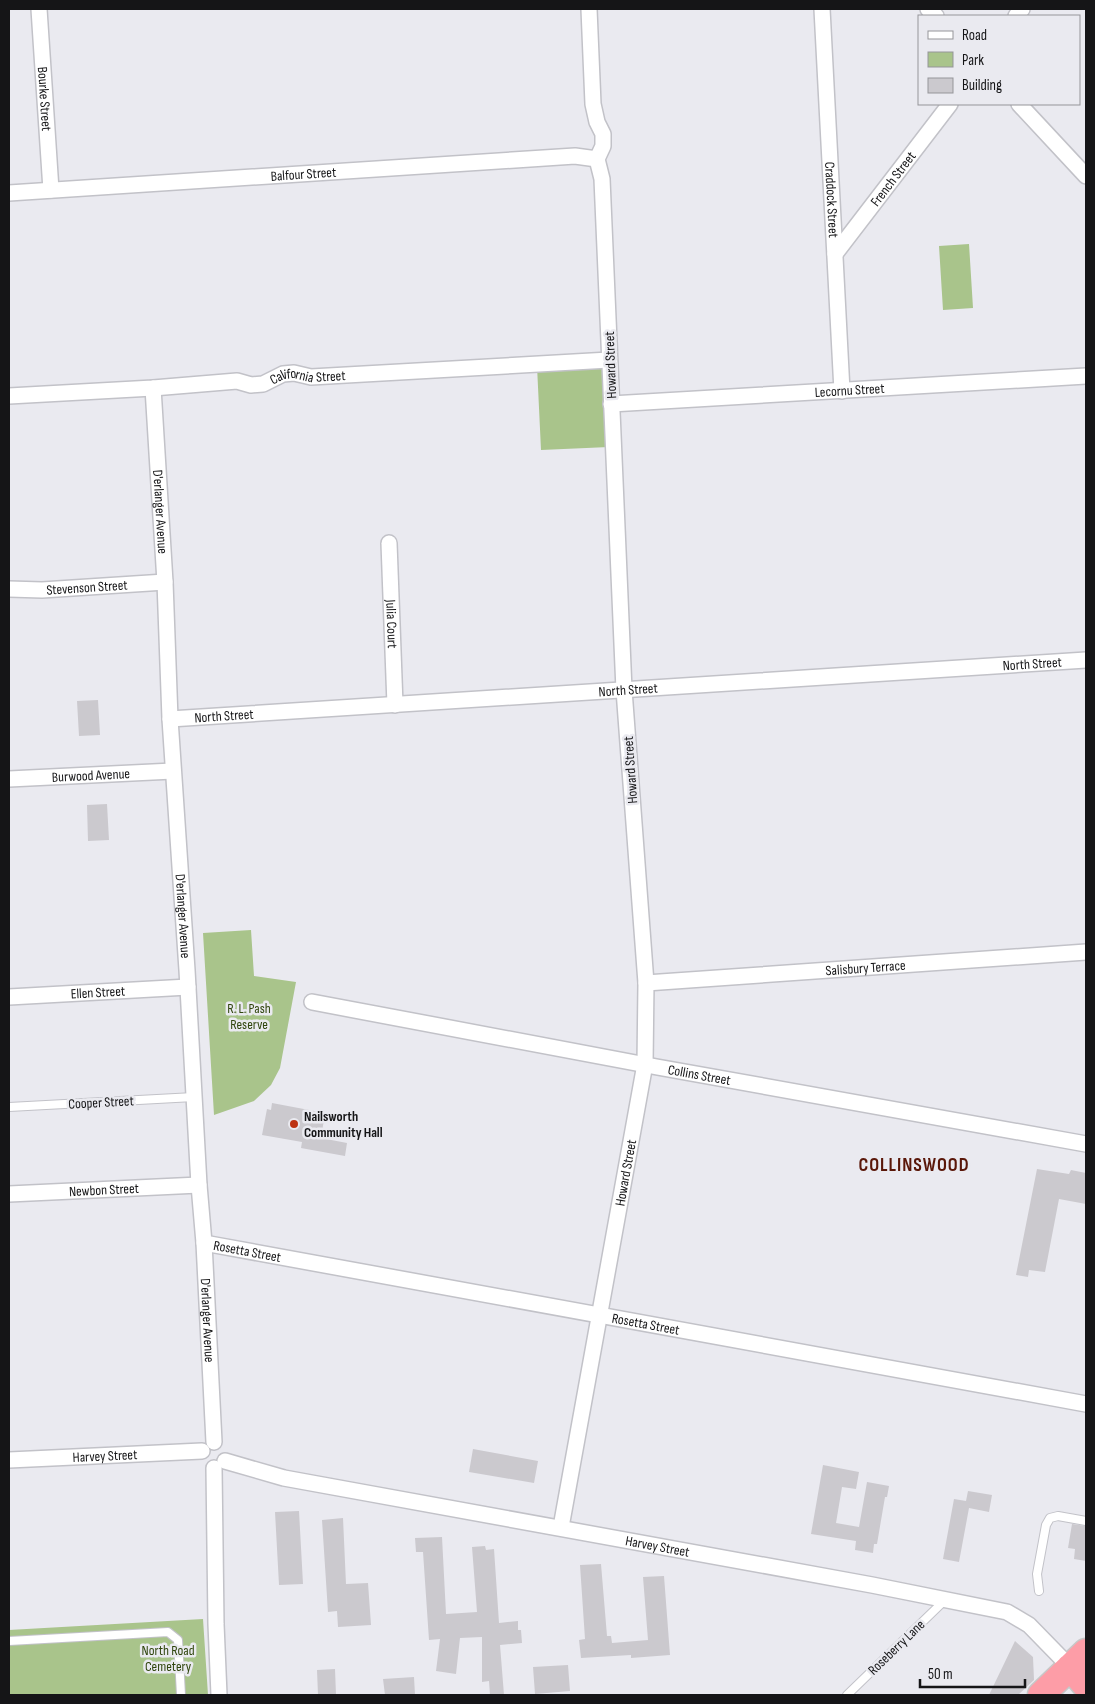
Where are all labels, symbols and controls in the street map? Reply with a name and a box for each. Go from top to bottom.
legend [918,15,1080,105]
text: Road [962,26,987,45]
text: Park [962,51,984,70]
street label: Bourke Street [34,66,55,132]
text: Building [962,76,1002,95]
street label: French Street [867,148,919,210]
street label: Craddock Street [821,161,842,238]
street label: Balfour Street [270,164,337,185]
street label: Howard Street [601,331,620,399]
street label: California Street [267,365,346,388]
street label: Lecornu Street [814,380,885,401]
street label: D'erlanger Avenue [149,469,171,554]
street label: Stevenson Street [46,576,128,599]
street label: Julia Court [382,598,401,649]
street label: North Street [1002,654,1062,674]
street label: North Street [598,680,658,700]
street label: North Street [194,706,254,726]
street label: Howard Street [620,736,641,804]
street label: Burwood Avenue [51,765,130,786]
street label: D'erlanger Avenue [172,873,194,959]
street label: Salisbury Terrace [825,957,906,979]
street label: Ellen Street [70,983,126,1003]
park label: R. L. Pash Reserve [227,1000,271,1033]
street label: Collins Street [666,1061,732,1089]
street label: Cooper Street [68,1092,134,1113]
place label: Nailsworth Community Hall [304,1108,383,1141]
marker: Nailsworth Community Hall [288,1118,300,1130]
street label: Howard Street [611,1138,640,1208]
district label: COLLINSWOOD [858,1154,970,1177]
street label: Newbon Street [69,1180,139,1200]
street label: Rosetta Street [212,1237,282,1266]
street label: D'erlanger Avenue [197,1278,218,1363]
street label: Rosetta Street [610,1310,681,1339]
street label: Harvey Street [72,1446,138,1466]
street label: Harvey Street [624,1532,691,1561]
street label: Roseberry Lane [864,1616,928,1679]
park label: North Road Cemetery [142,1642,195,1675]
scale bar [920,1656,1025,1688]
text: 50 m [928,1665,953,1684]

